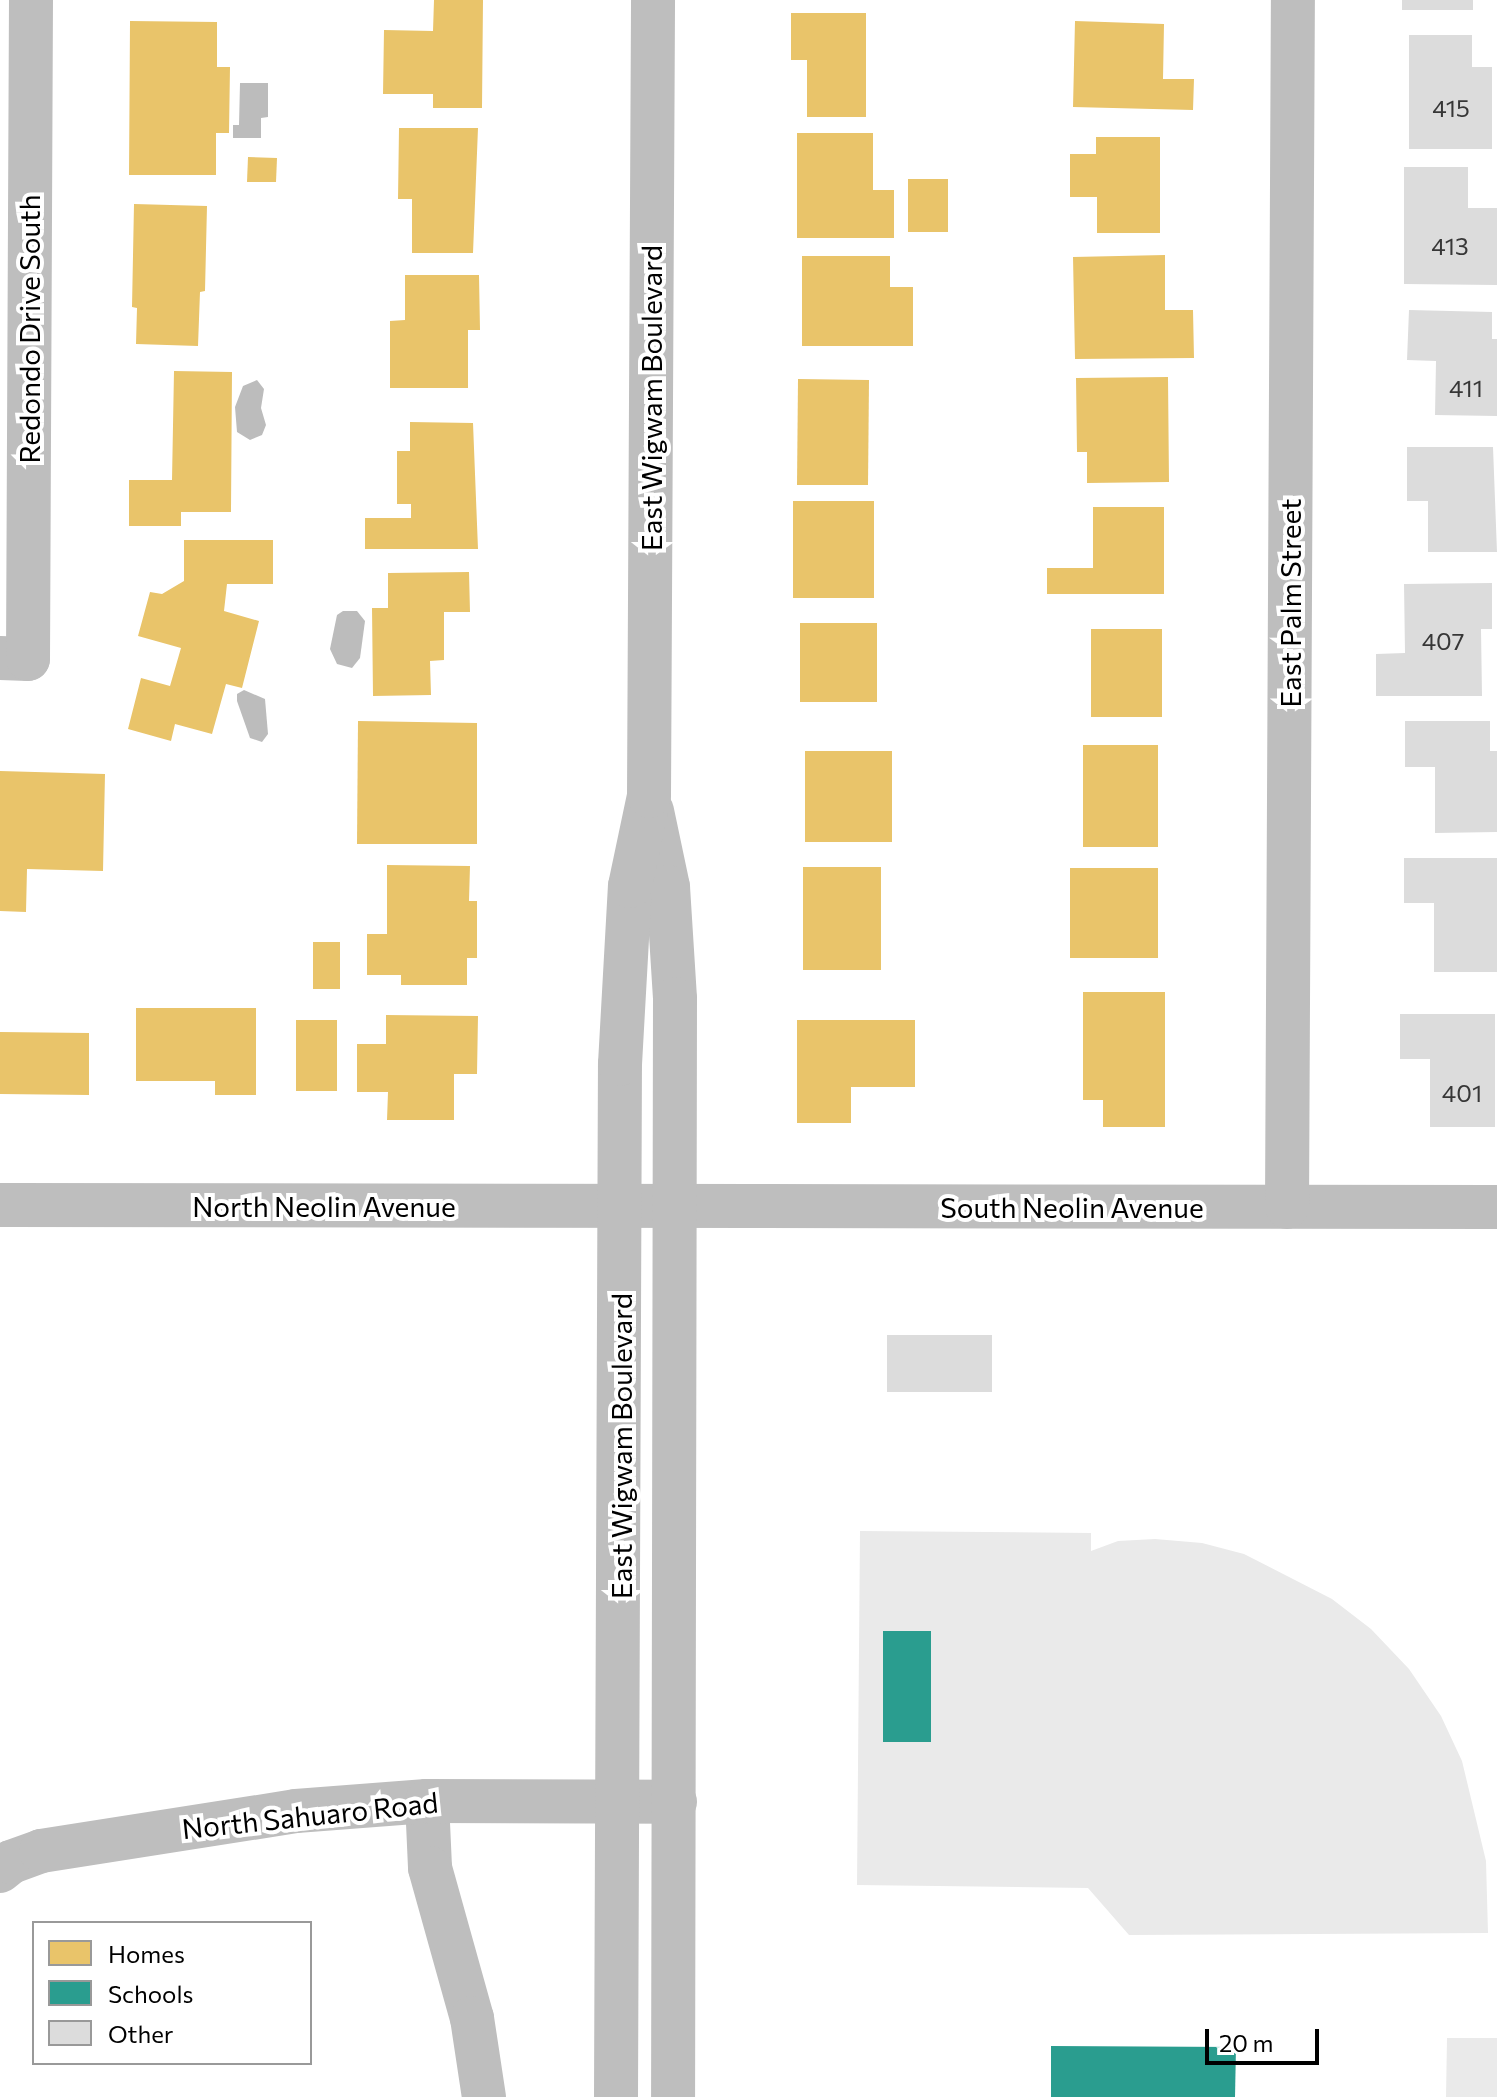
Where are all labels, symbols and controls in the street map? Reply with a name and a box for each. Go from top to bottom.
house number: 415 [1432,94,1470,122]
street label: Redondo Drive South [12,194,46,464]
house number: 413 [1431,232,1469,260]
street label: East Wigwam Boulevard [634,245,668,551]
house number: 411 [1449,374,1483,402]
street label: East Palm Street [1273,498,1307,708]
house number: 407 [1422,627,1464,655]
house number: 401 [1442,1079,1482,1107]
street label: North Neolin Avenue [192,1189,456,1223]
street label: South Neolin Avenue [940,1190,1204,1224]
street label: East Wigwam Boulevard [604,1293,638,1599]
street label: North Sahuaro Road [180,1785,440,1845]
legend [32,1921,312,2065]
text: Homes [108,1939,185,1968]
text: Schools [108,1979,193,2008]
scale bar [1209,2013,1323,2063]
text: Other [108,2019,173,2048]
text: 20 m [1219,2028,1273,2057]

